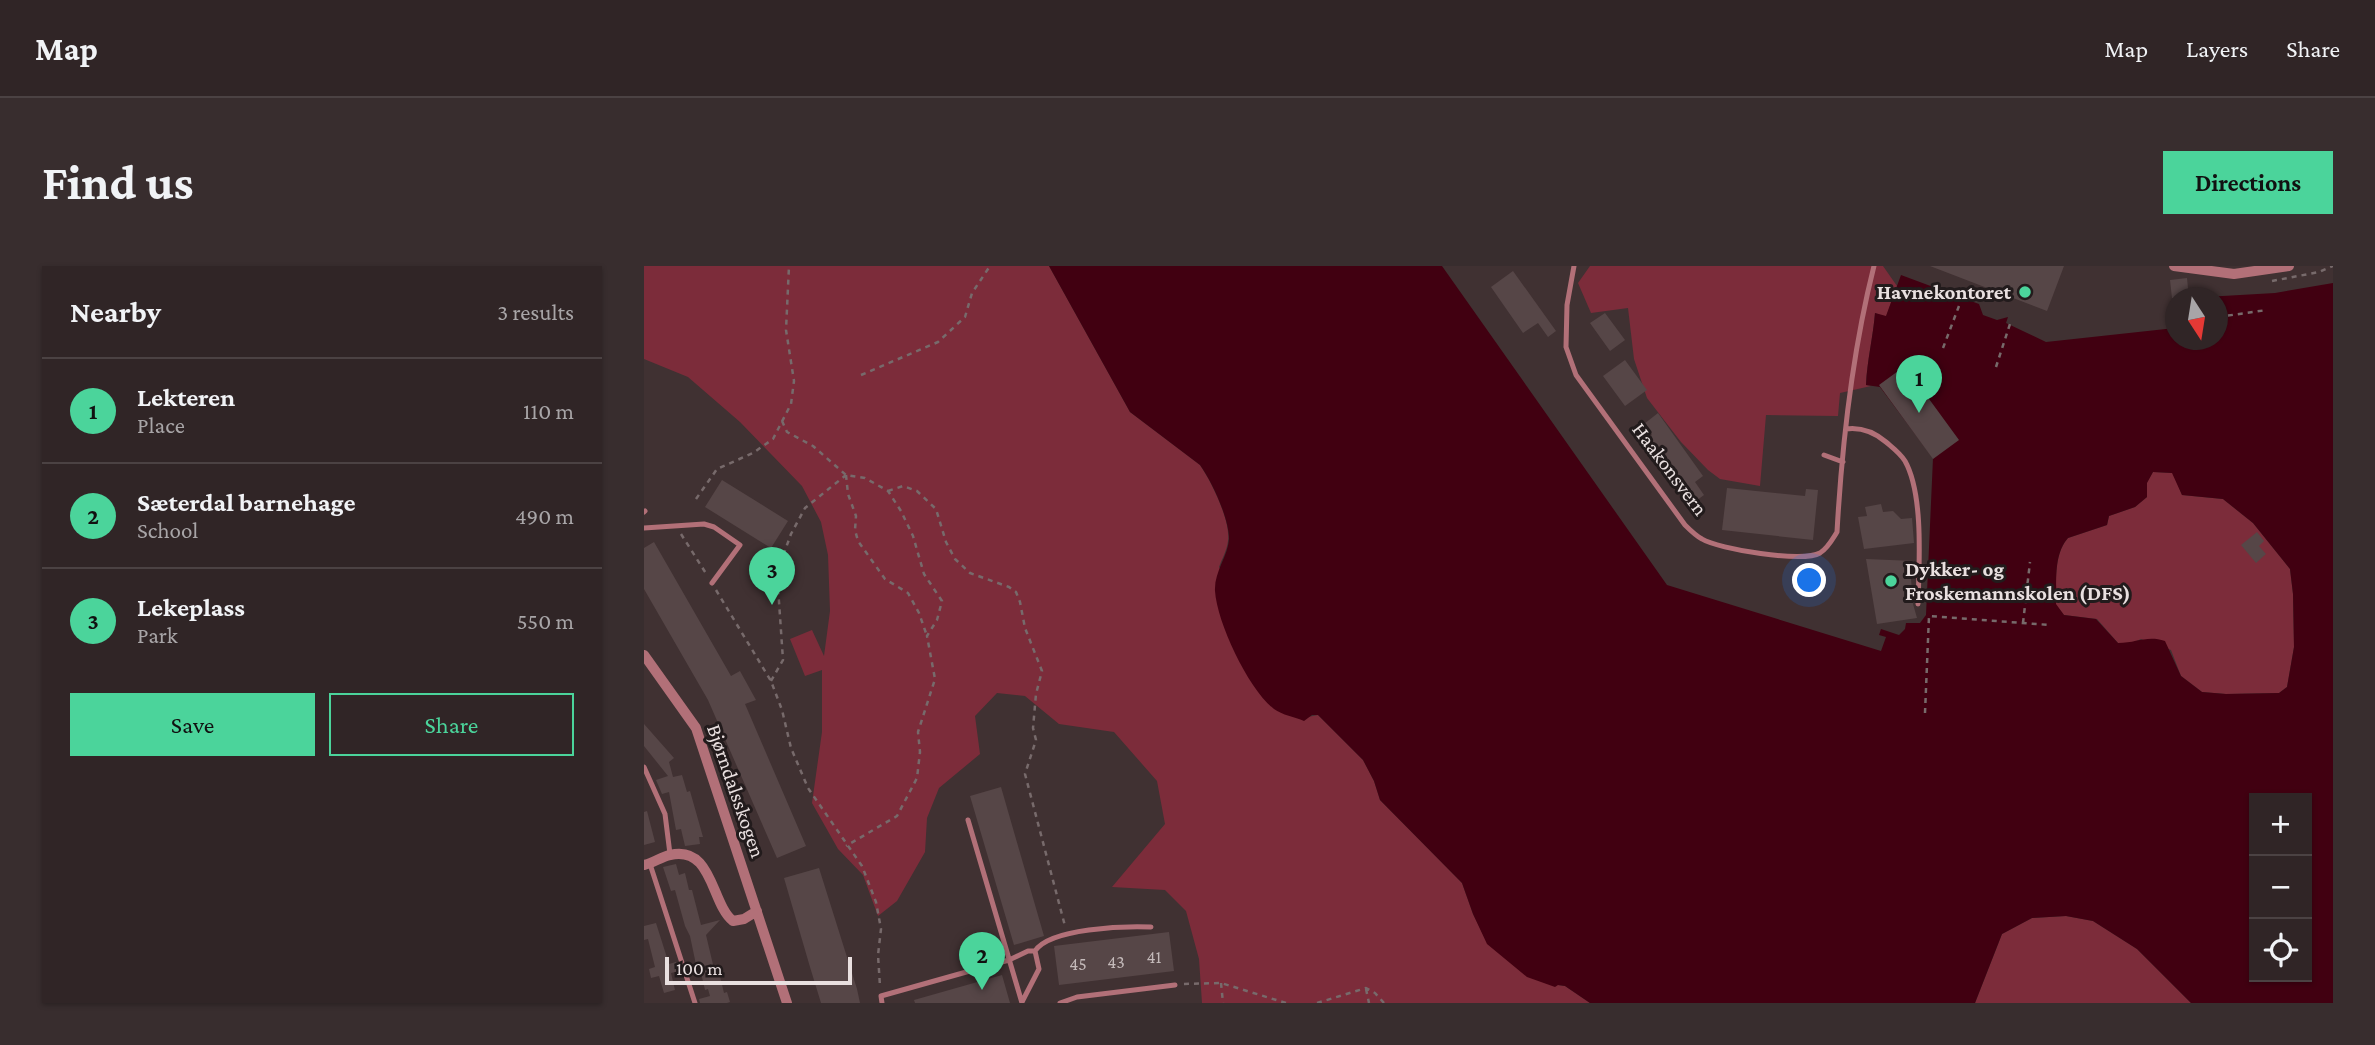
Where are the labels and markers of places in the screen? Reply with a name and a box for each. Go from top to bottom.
place label: Havnekontoret [1877,280,2011,304]
marker: Havnekontoret [2017,284,2033,300]
pin: 1 [1896,355,1942,413]
pin: 3 [749,547,795,605]
place label: Dykker- og Froskemannskolen (DFS) [1905,557,2131,605]
marker: Dykker- og Froskemannskolen (DFS) [1883,573,1899,589]
pin: 2 [959,932,1005,990]

